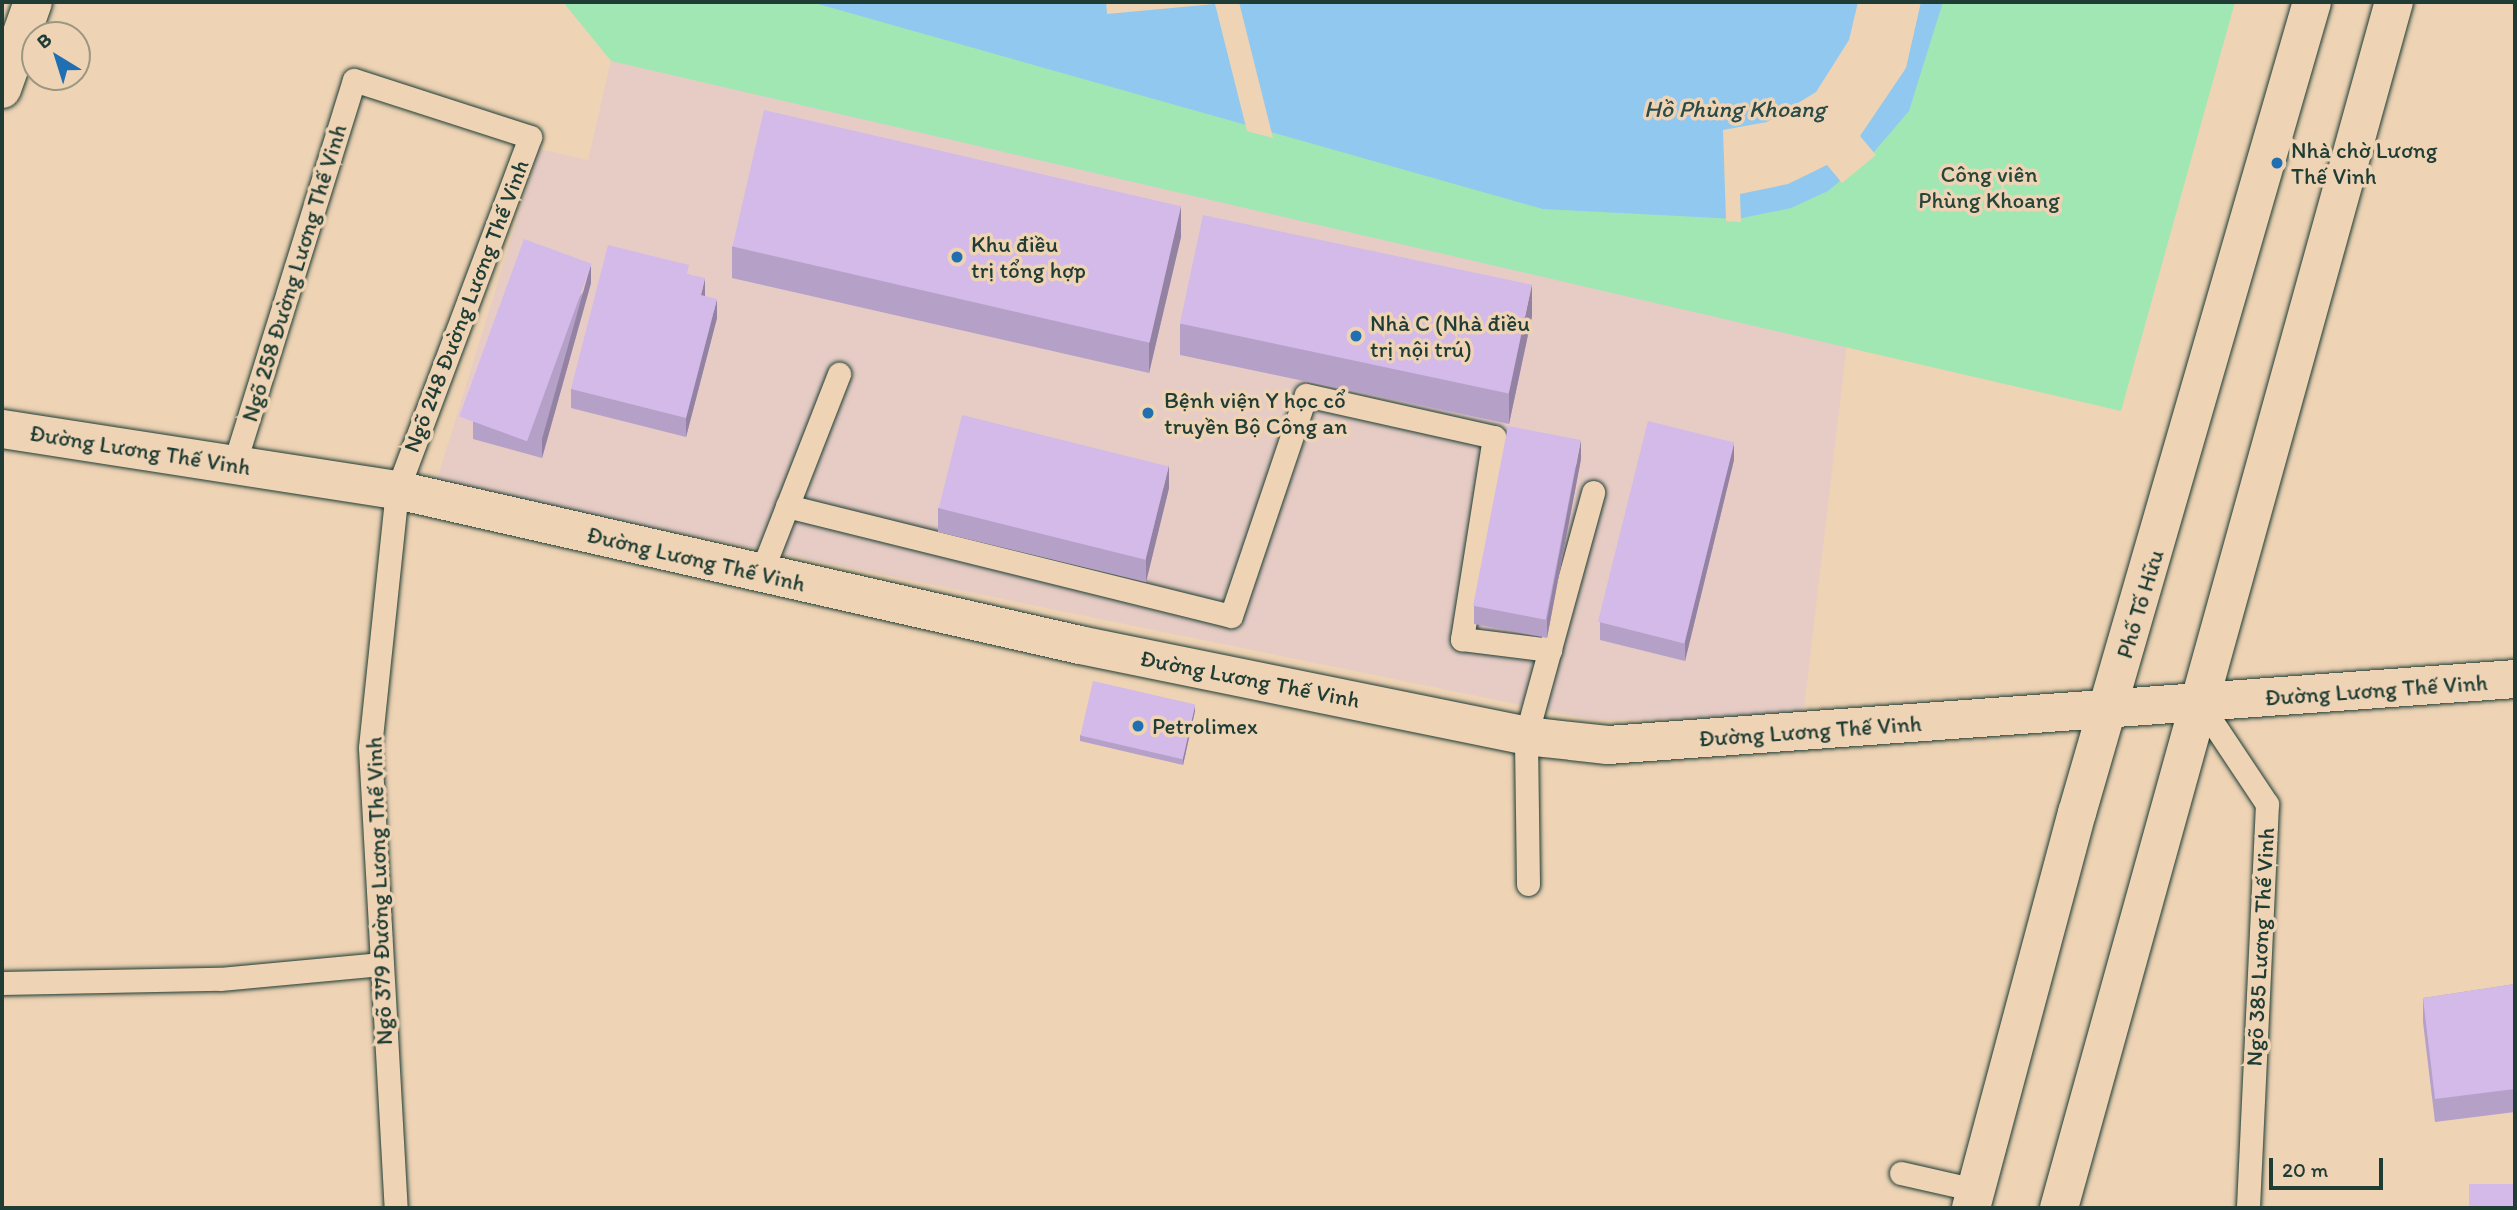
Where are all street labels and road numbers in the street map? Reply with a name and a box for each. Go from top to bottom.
street label: Ngõ 258 Đường Lương Thế Vinh [236,121,352,425]
street label: Ngõ 248 Đường Lương Thế Vinh [397,156,535,456]
street label: Đường Lương Thế Vinh [28,419,252,481]
street label: Đường Lương Thế Vinh [584,520,808,598]
street label: Phố Tố Hữu [2110,546,2170,662]
street label: Đường Lương Thế Vinh [1138,644,1362,714]
street label: Đường Lương Thế Vinh [2264,668,2488,712]
street label: Đường Lương Thế Vinh [1698,709,1922,753]
street label: Ngõ 379 Đường Lương Thế Vinh [360,736,398,1046]
street label: Ngõ 385 Lương Thế Vinh [2240,827,2280,1067]

